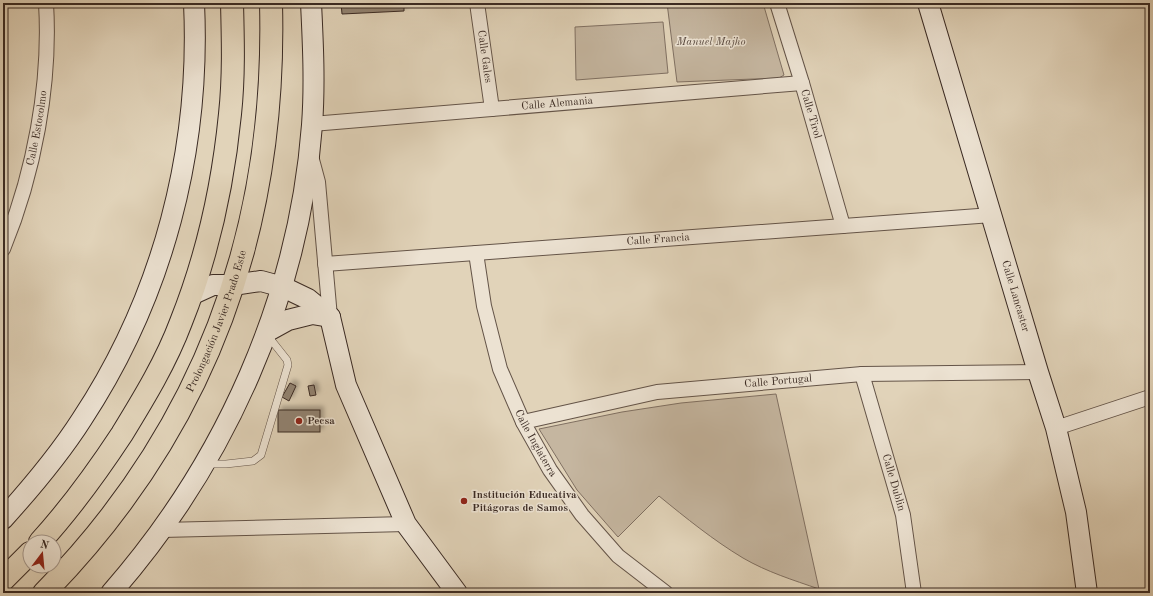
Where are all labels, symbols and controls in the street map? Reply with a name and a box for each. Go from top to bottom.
street label: Calle Gales [475,29,494,84]
park label: Manuel Majho [675,37,746,48]
street label: Calle Tirol [799,88,823,140]
street label: Calle Estocolmo [25,90,49,167]
street label: Calle Alemania [521,95,594,112]
street label: Calle Francia [626,232,691,247]
street label: Prolongación Javier Prado Este [185,249,249,394]
street label: Calle Lancaster [1000,259,1031,334]
street label: Calle Portugal [744,373,813,390]
street label: Calle Inglaterra [513,408,559,479]
marker: Pecsa [294,416,304,426]
place label: Pecsa [307,416,335,427]
street label: Calle Dublin [880,453,907,512]
place label: Institución Educativa Pitágoras de Samos [472,490,577,514]
marker: Institución Educativa Pitágoras de Samos [459,496,469,506]
north arrow [22,534,62,574]
text: N [39,539,50,552]

